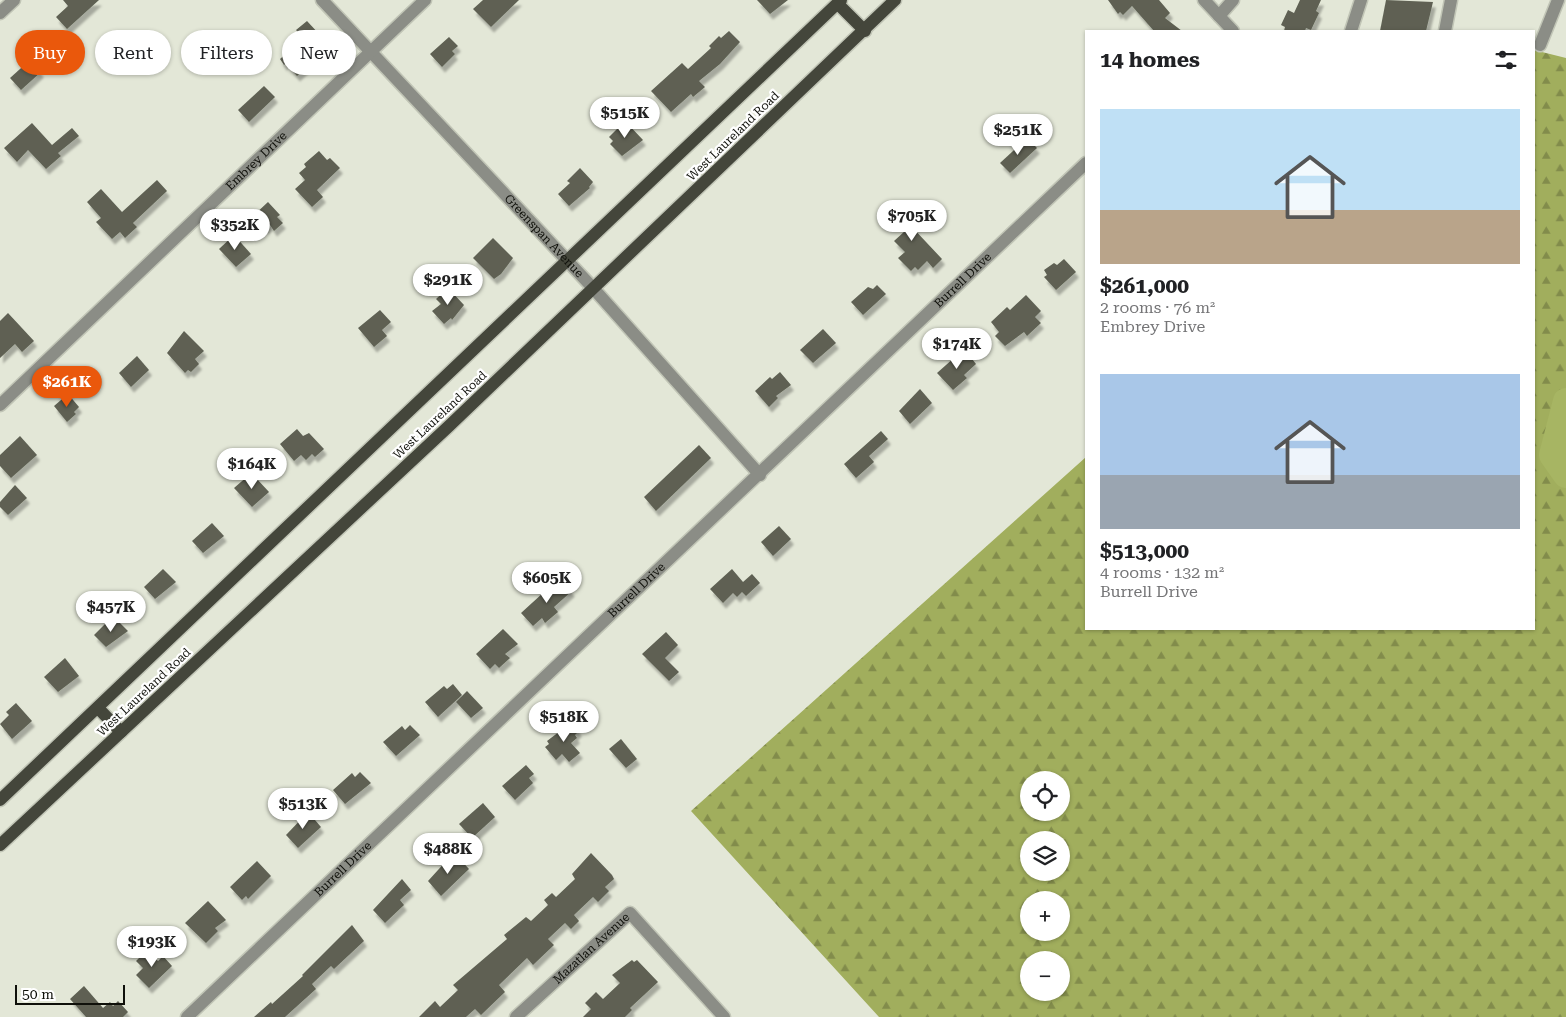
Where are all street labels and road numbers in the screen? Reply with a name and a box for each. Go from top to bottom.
street label: West Laureland Road [684,88,782,184]
street label: Embrey Drive [223,128,290,193]
street label: Greenspan Avenue [502,191,587,281]
street label: Burrell Drive [931,249,995,310]
street label: West Laureland Road [390,368,490,462]
street label: Burrell Drive [605,559,668,620]
street label: West Laureland Road [94,645,194,739]
street label: Burrell Drive [311,838,375,899]
street label: Mazatlan Avenue [550,910,633,987]

